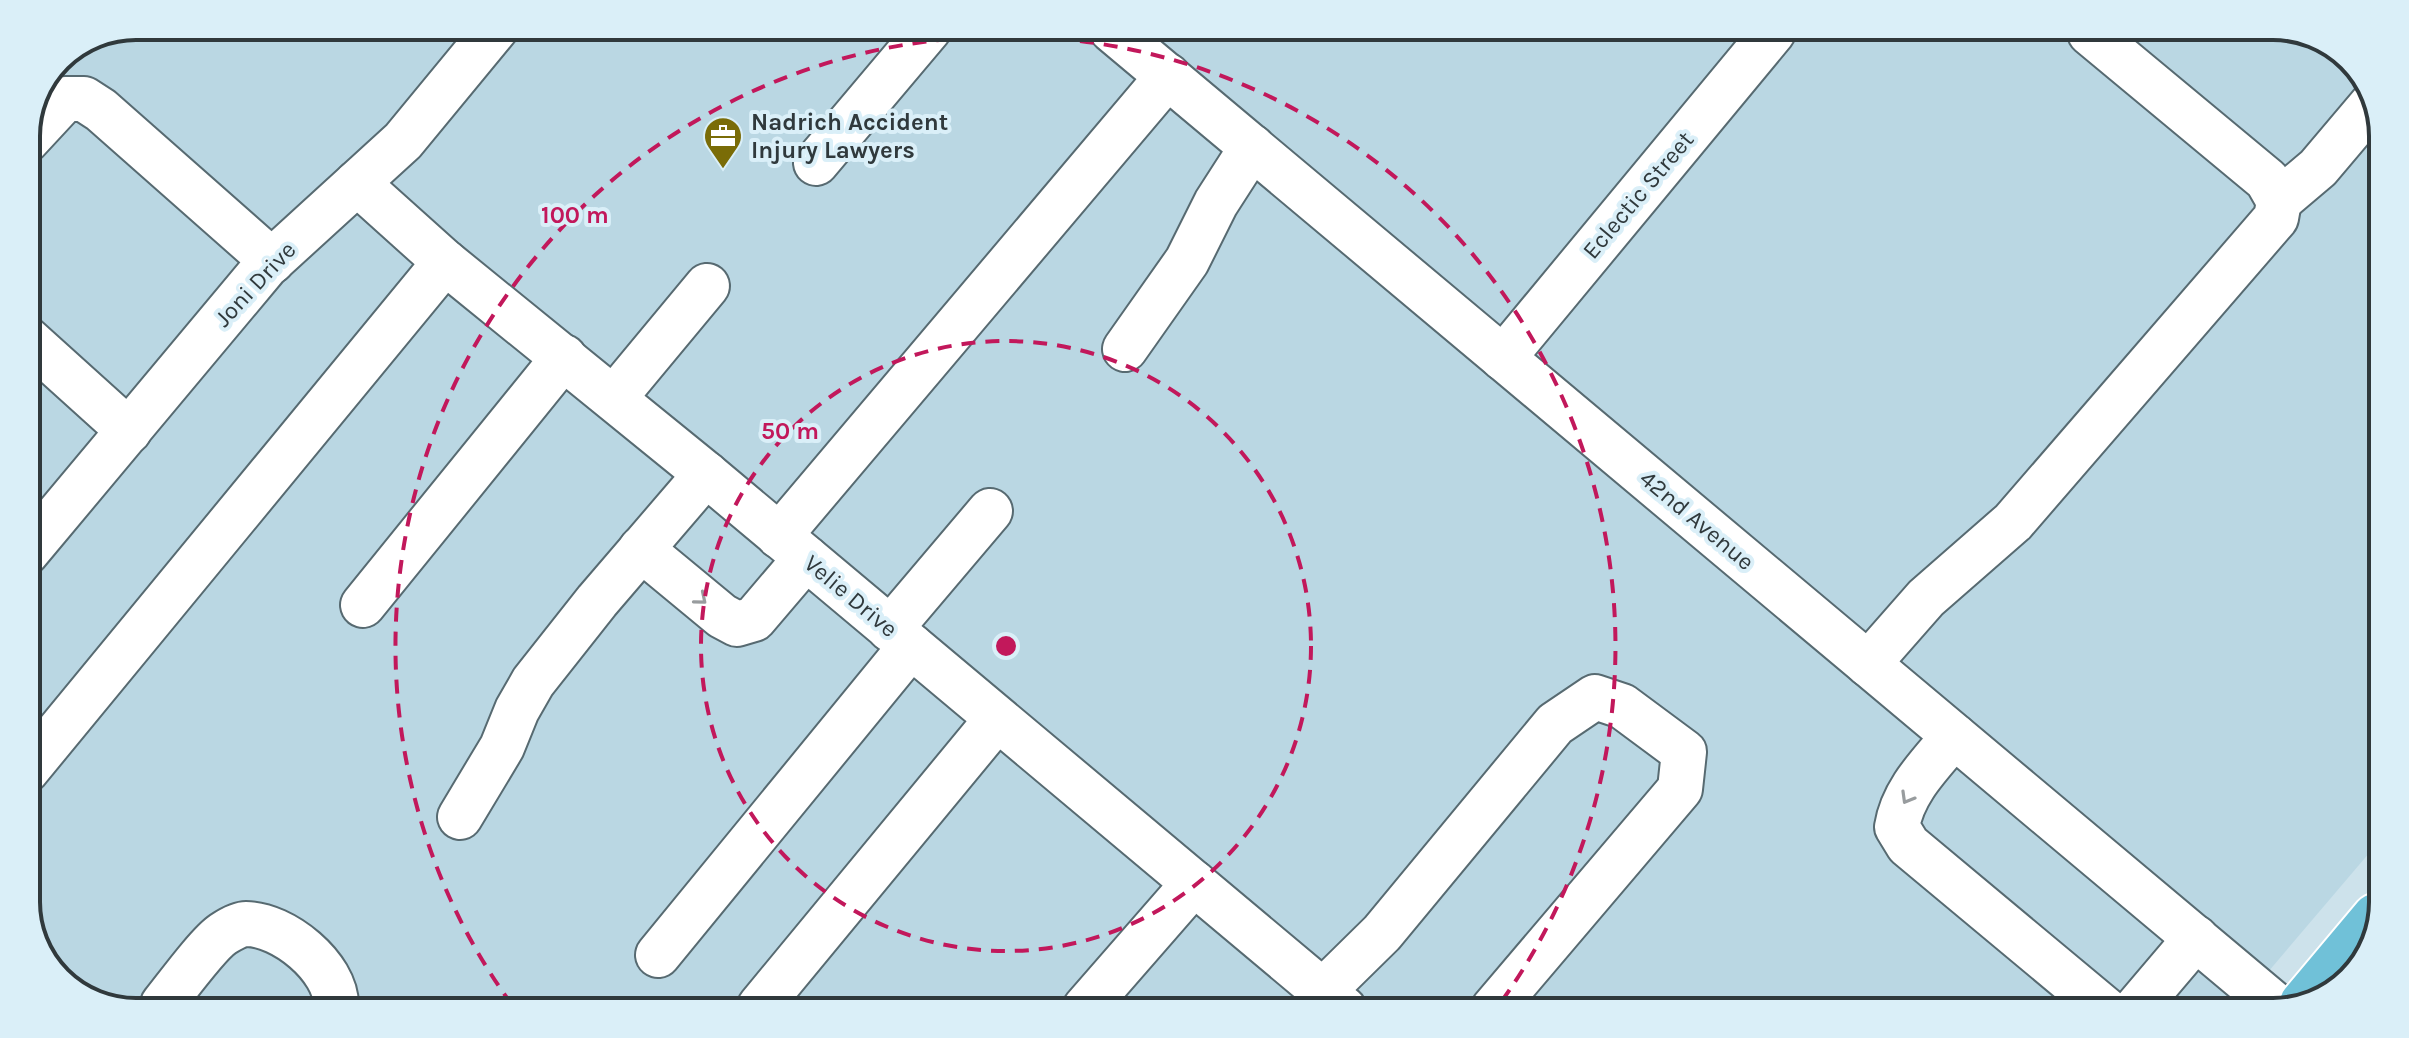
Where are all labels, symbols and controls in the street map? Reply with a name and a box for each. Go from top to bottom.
place label: Nadrich Accident Injury Lawyers [751,108,948,164]
office icon: Nadrich Accident Injury Lawyers [702,115,744,170]
street label: Eclectic Street [1577,126,1699,264]
text: 100 m [541,201,609,229]
street label: Joni Drive [209,236,301,332]
text: 50 m [761,417,819,445]
street label: 42nd Avenue [1634,464,1760,576]
street label: Velie Drive [799,549,903,643]
one-way arrow [692,589,707,604]
centre of rings [992,632,1020,660]
one-way arrow [1901,789,1917,804]

